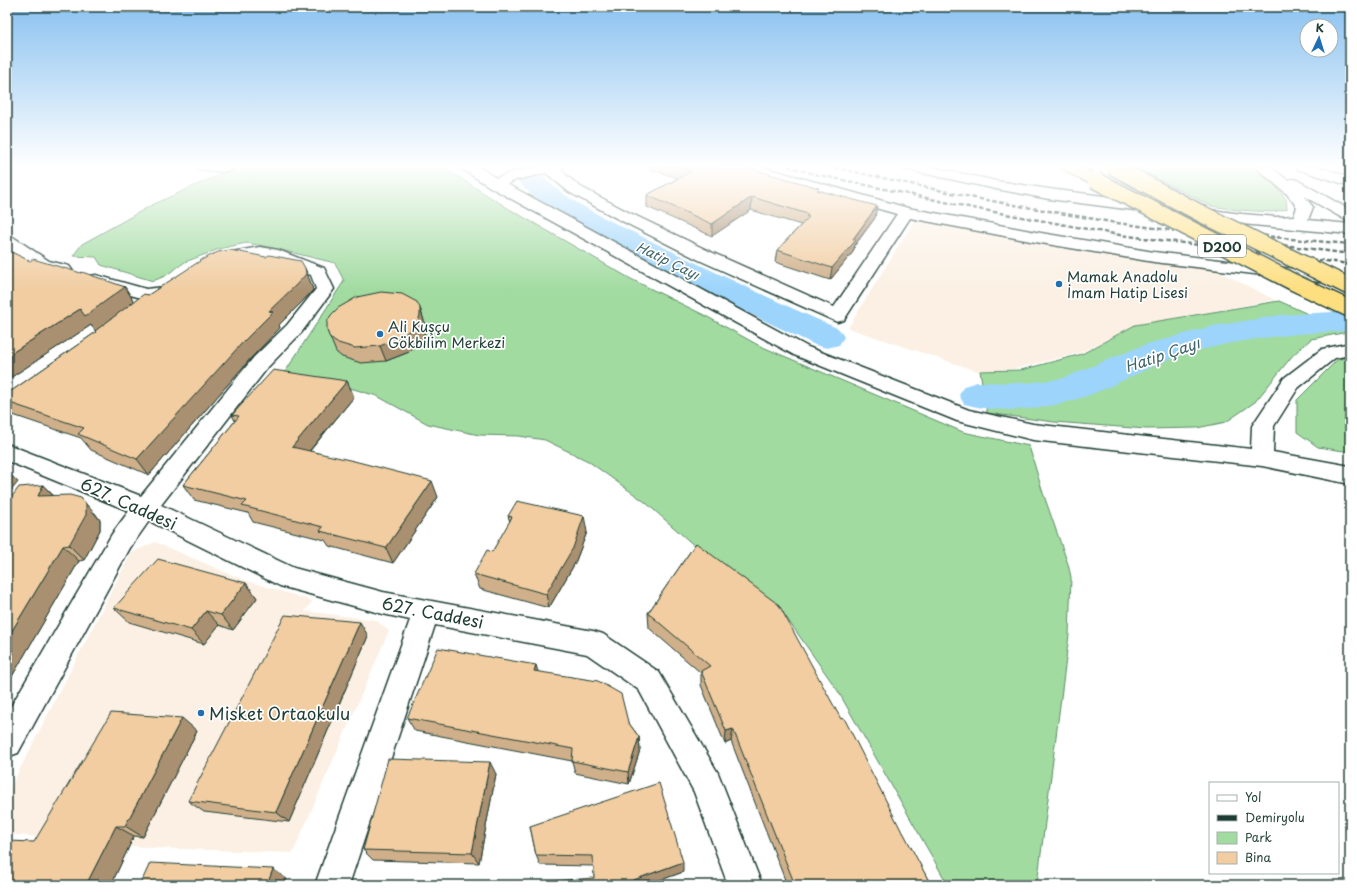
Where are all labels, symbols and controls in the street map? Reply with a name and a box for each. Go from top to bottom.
north arrow [1299,18,1339,58]
text: K [1315,19,1324,36]
road number: D200 [1198,235,1246,257]
water label: Hatip Çayı [634,237,704,284]
place label: Mamak Anadolu İmam Hatip Lisesi [1067,266,1188,303]
marker: Mamak Anadolu İmam Hatip Lisesi [1054,279,1064,289]
place label: Ali Kuşçu Gökbilim Merkezi [388,316,505,353]
marker: Ali Kuşçu Gökbilim Merkezi [375,329,385,339]
water label: Hatip Çayı [1121,330,1203,378]
street label: 627. Caddesi [77,470,181,536]
street label: 627. Caddesi [380,589,486,635]
place label: Misket Ortaokulu [209,700,350,726]
marker: Misket Ortaokulu [196,708,206,718]
legend [1209,782,1339,874]
text: Yol [1245,788,1261,806]
text: Demiryolu [1245,808,1305,826]
text: Park [1245,828,1272,846]
text: Bina [1245,848,1271,866]

